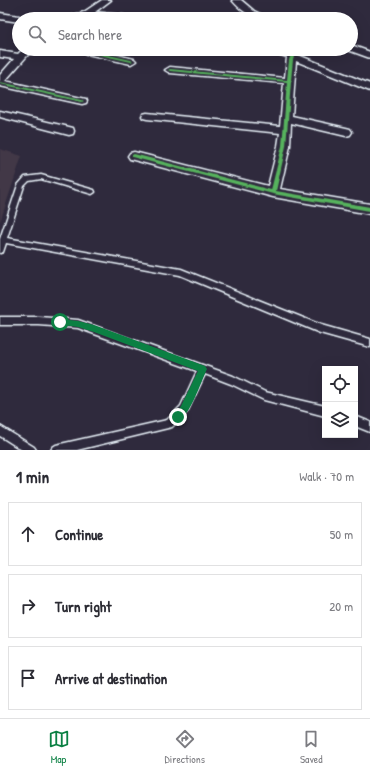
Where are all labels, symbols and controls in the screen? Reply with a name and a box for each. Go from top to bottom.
search box [12,12,358,56]
icon: search [26,23,48,45]
text: Search here [58,24,122,45]
route start [51,313,69,331]
map controls [322,366,358,438]
button: locate [322,366,358,402]
button: layers [322,402,358,438]
route end [169,408,187,426]
text: 1 min [16,465,49,488]
text: Walk · 70 m [299,467,354,485]
icon: ahead [17,523,39,545]
text: Continue [55,524,103,545]
text: 50 m [330,525,353,543]
icon: right [17,595,39,617]
text: Turn right [55,596,111,617]
text: 20 m [329,597,353,615]
icon: arrive [17,667,39,689]
text: Arrive at destination [55,668,167,689]
tab: Map [48,728,70,766]
tab: Directions [165,728,205,766]
tab: Saved [300,728,322,766]

